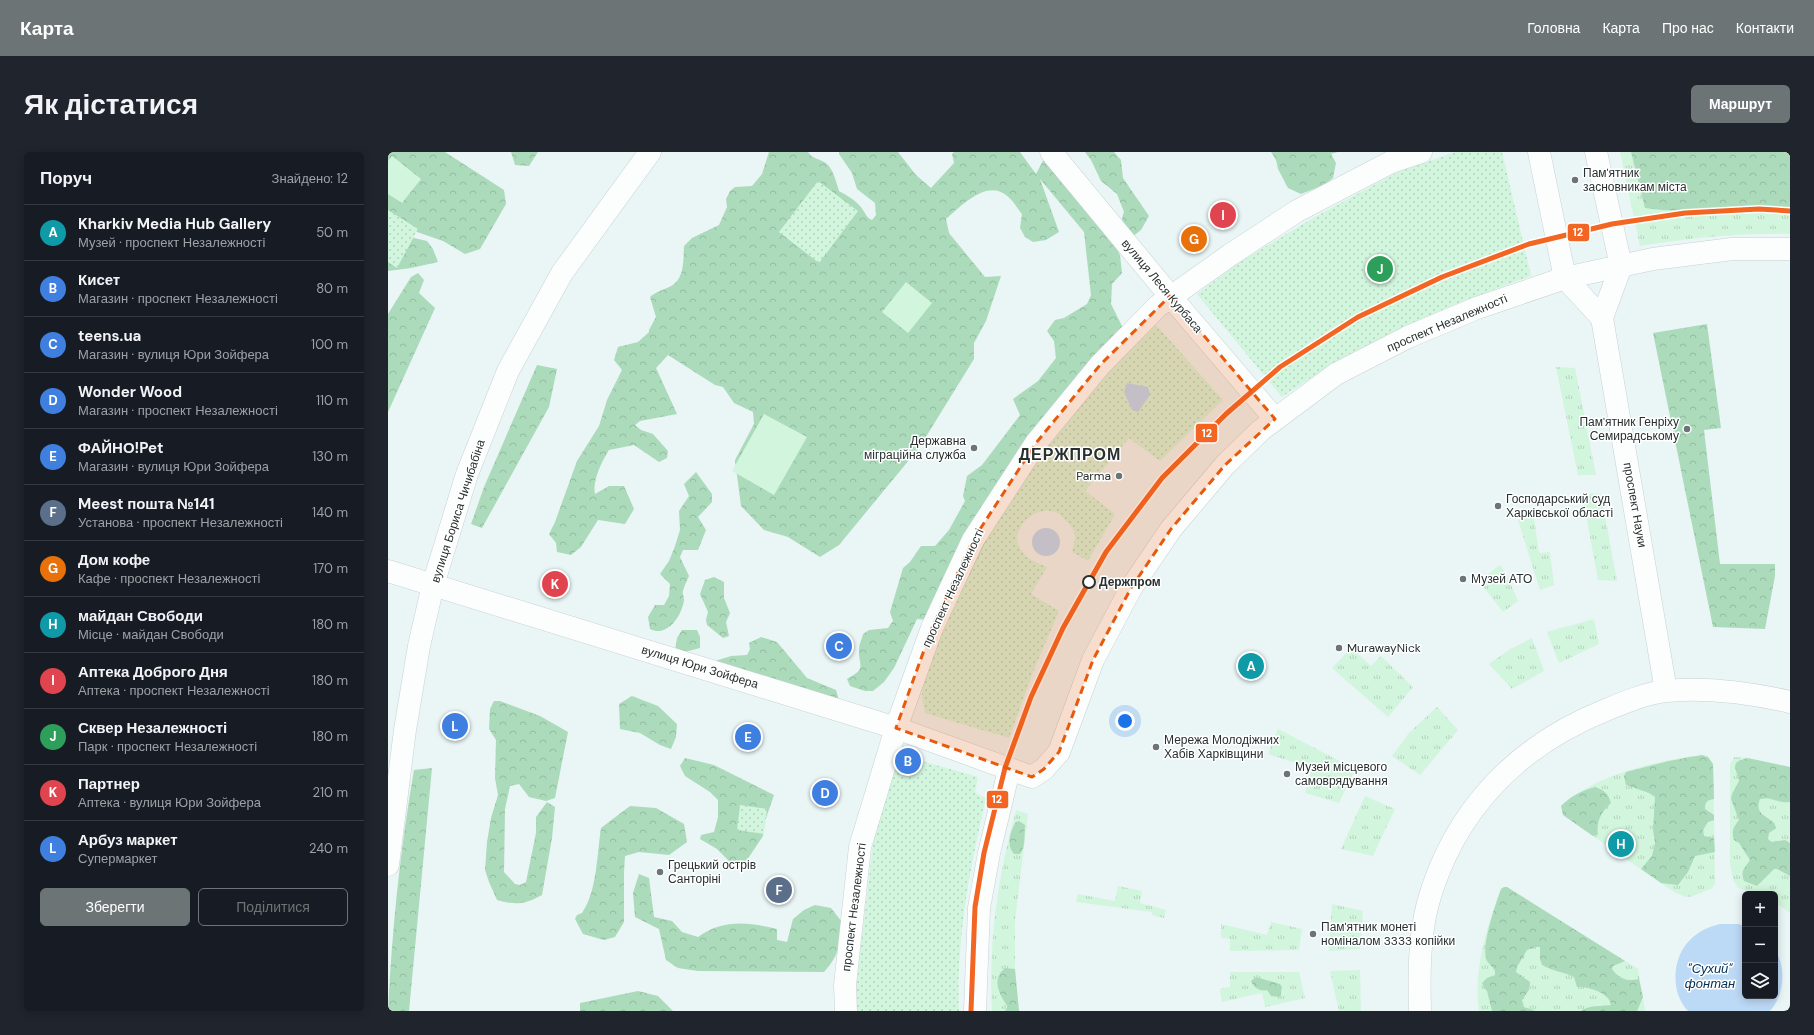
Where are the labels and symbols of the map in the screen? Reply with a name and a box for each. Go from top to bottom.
place label: Пам'ятник засновникам міста [1583,165,1687,195]
marker: Пам'ятник засновникам міста [1570,175,1580,185]
pin: I [1210,200,1236,230]
line badge: 12 [1567,223,1590,242]
pin: G [1181,224,1207,254]
text: 12 [1573,225,1583,239]
street label: вулиця Леся Курбаса [1118,236,1206,337]
pin: J [1367,254,1393,284]
street label: проспект Незалежності [1384,290,1510,356]
place label: Пам'ятник Генріху Семирадському [1579,414,1679,444]
line badge: 12 [1195,423,1218,443]
marker: Пам'ятник Генріху Семирадському [1682,424,1692,434]
text: 12 [1202,426,1212,440]
place label: Державна міграційна служба [864,433,966,463]
street label: вулиця Бориса Чичибабіна [427,437,489,585]
marker: Державна міграційна служба [969,443,979,453]
district label: ДЕРЖПРОМ [1019,444,1121,465]
street label: проспект Науки [1620,461,1650,549]
place label: Parma [1076,468,1111,484]
marker: Parma [1114,471,1124,481]
place label: Господарський суд Харківської області [1506,491,1613,521]
marker: Господарський суд Харківської області [1493,501,1503,511]
street label: проспект Незалежності [918,526,988,650]
pin: K [542,569,568,599]
place label: Музей АТО [1471,571,1532,587]
place label: Держпром [1099,574,1161,590]
marker: Музей АТО [1458,574,1468,584]
marker: Держпром [1082,575,1096,589]
pin: C [826,631,852,661]
place label: MurawayNick [1347,640,1421,656]
street label: вулиця Юри Зойфера [640,642,761,692]
marker: MurawayNick [1334,643,1344,653]
pin: A [1238,651,1264,681]
pin: L [442,711,468,741]
your location [1115,711,1135,731]
pin: E [735,722,761,752]
place label: Мережа Молодіжних Хабів Харківщини [1164,732,1279,762]
marker: Мережа Молодіжних Хабів Харківщини [1151,742,1161,752]
pin: B [895,746,921,776]
place label: Музей місцевого самоврядування [1295,759,1388,789]
marker: Музей місцевого самоврядування [1282,769,1292,779]
pin: D [812,778,838,808]
line badge: 12 [986,790,1009,809]
text: 12 [992,792,1002,806]
pin: H [1608,829,1634,859]
street label: проспект Незалежності [838,842,870,972]
place label: Грецький острів Санторіні [668,857,756,887]
marker: Грецький острів Санторіні [655,867,665,877]
pin: F [766,875,792,905]
place label: Пам'ятник монеті номіналом 3333 копійки [1321,919,1455,949]
marker: Пам'ятник монеті номіналом 3333 копійки [1308,929,1318,939]
water label: "Сухий" фонтан [1685,960,1735,992]

